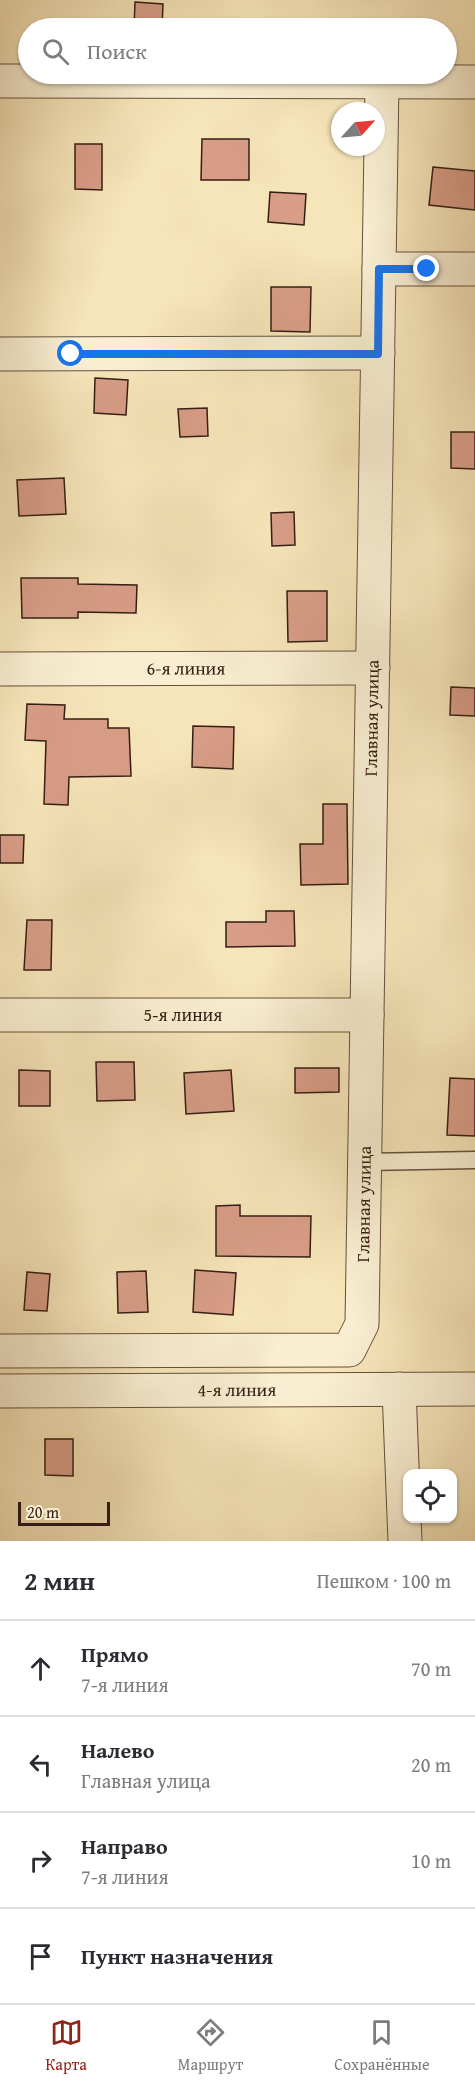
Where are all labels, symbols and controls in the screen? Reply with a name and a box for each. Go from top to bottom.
search box [18,18,457,84]
icon: search [39,35,72,68]
text: Поиск [87,35,147,67]
north arrow [331,102,385,156]
route end [413,255,439,281]
route start [57,340,83,366]
street label: 6-я линия [147,654,225,682]
street label: Главная улица [357,659,386,777]
street label: 5-я линия [144,1001,222,1028]
street label: Главная улица [349,1145,378,1263]
street label: 4-я линия [198,1376,276,1403]
map controls [403,1469,457,1523]
button: locate [403,1469,457,1523]
scale bar [18,1499,110,1526]
text: 20 m [27,1500,59,1524]
text: 2 мин [24,1561,95,1600]
text: Пешком · 100 m [317,1566,451,1595]
text: Прямо [81,1638,148,1670]
icon: ahead [24,1652,57,1685]
text: 70 m [411,1654,451,1683]
text: 7-я линия [81,1670,169,1699]
text: Налево [81,1734,154,1766]
icon: left [24,1748,57,1781]
text: 20 m [411,1750,451,1779]
text: Главная улица [81,1766,211,1795]
text: Направо [81,1830,168,1862]
icon: right [24,1844,57,1877]
text: 10 m [411,1846,451,1875]
text: 7-я линия [81,1862,169,1891]
icon: arrive [24,1940,57,1973]
text: Пункт назначения [81,1940,273,1972]
tab: Карта [45,2016,87,2076]
tab: Маршрут [178,2016,243,2076]
tab: Сохранённые [334,2016,430,2076]

